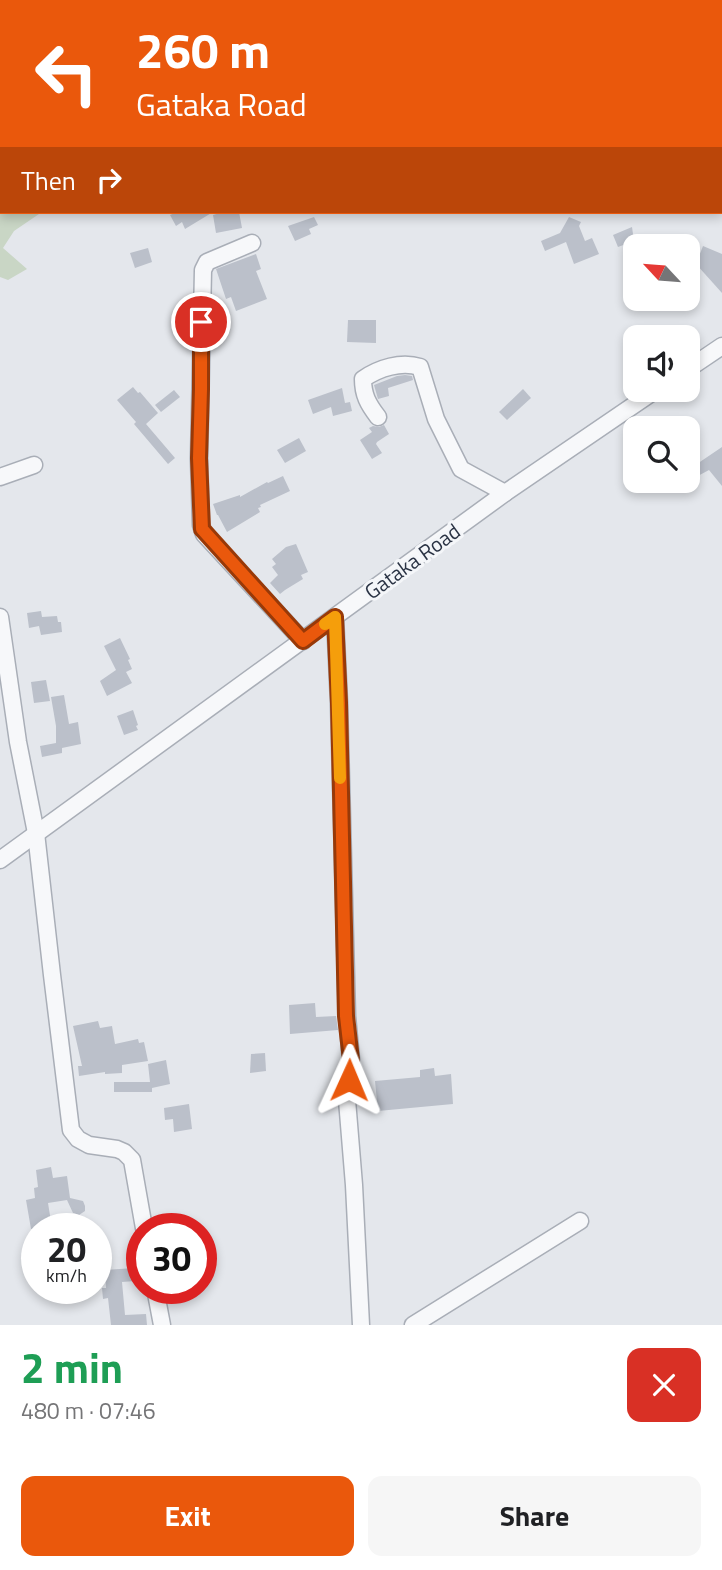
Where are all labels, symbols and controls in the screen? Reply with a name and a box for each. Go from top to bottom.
text: 260 m [136,12,270,87]
icon: left [21,28,112,119]
text: Gataka Road [136,80,307,128]
text: Then [21,161,76,200]
icon: right [90,161,128,199]
north arrow [623,234,700,312]
map controls [623,234,700,493]
pin [171,292,231,352]
icon: arrive [182,303,220,341]
button: sound [623,325,700,402]
button: search [623,416,700,493]
street label: Gataka Road [357,515,467,607]
position arrow [312,1043,386,1117]
speed limit sign: 30 [126,1213,217,1304]
text: 20 [47,1222,86,1276]
text: km/h [46,1262,87,1289]
text: 2 min [21,1335,123,1399]
button: close [627,1348,701,1422]
text: 480 m · 07:46 [21,1393,156,1428]
button: Exit [21,1476,354,1556]
button: Share [368,1476,701,1556]

